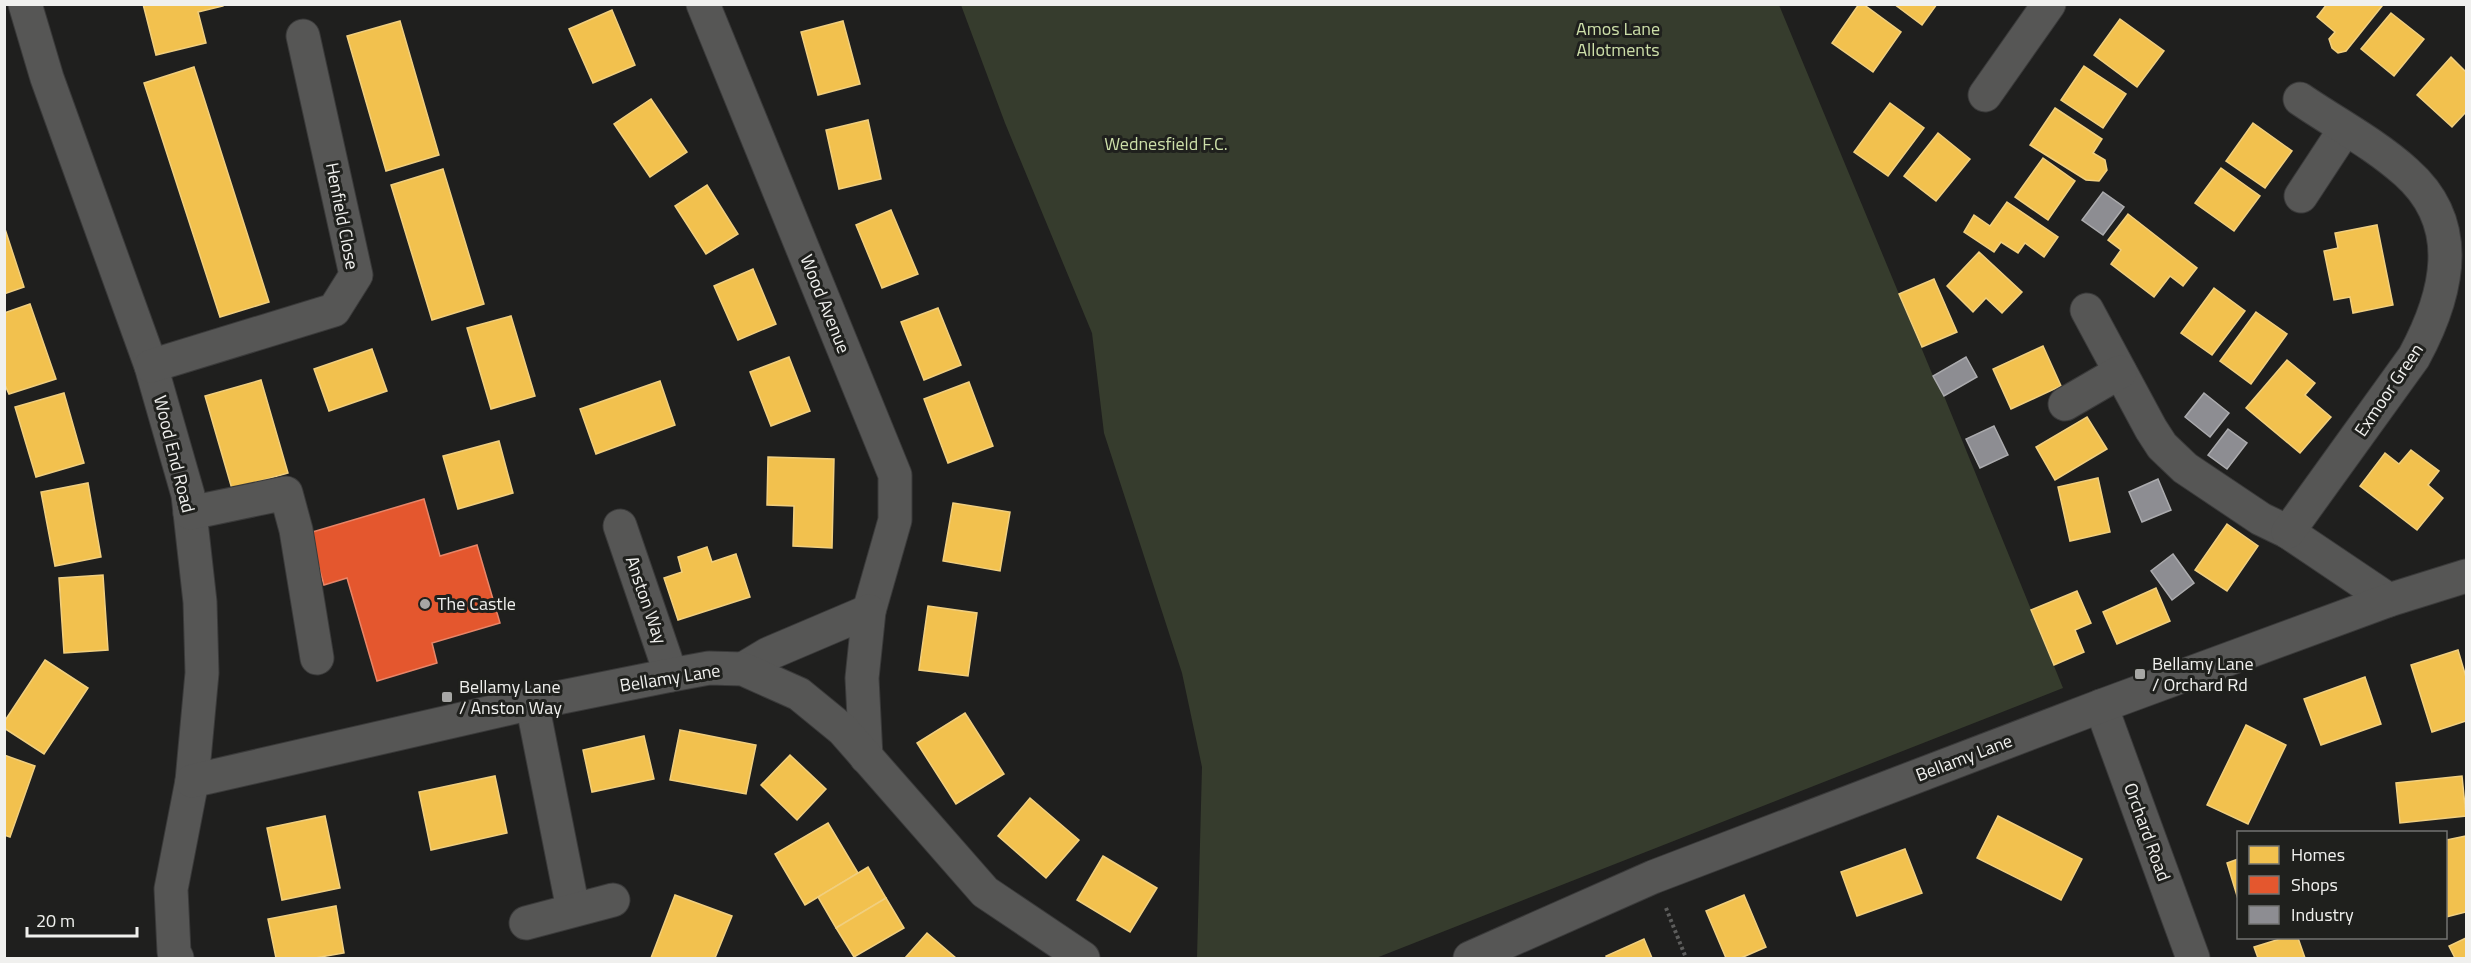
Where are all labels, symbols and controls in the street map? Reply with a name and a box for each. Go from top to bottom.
park label: Amos Lane Allotments [1576,15,1660,63]
park label: Wednesfield F.C. [1104,130,1228,157]
street label: Henfield Close [319,160,366,272]
street label: Wood Avenue [793,250,858,357]
street label: Exmoor Green [2347,338,2430,442]
street label: Wood End Road [147,392,202,515]
street label: Anston Way [619,552,674,648]
place label: The Castle [437,590,516,617]
marker: The Castle [418,597,432,611]
place label: Bellamy Lane / Orchard Rd [2152,650,2254,698]
street label: Bellamy Lane [618,656,722,699]
marker: Bellamy Lane / Orchard Rd [2133,667,2147,681]
place label: Bellamy Lane / Anston Way [459,673,562,721]
marker: Bellamy Lane / Anston Way [440,690,454,704]
street label: Bellamy Lane [1912,727,2016,788]
street label: Orchard Road [2117,779,2178,885]
legend [2237,831,2447,939]
text: Homes [2291,841,2345,868]
text: Shops [2291,871,2338,898]
scale bar [27,900,136,938]
text: Industry [2291,901,2354,928]
text: 20 m [36,907,75,934]

